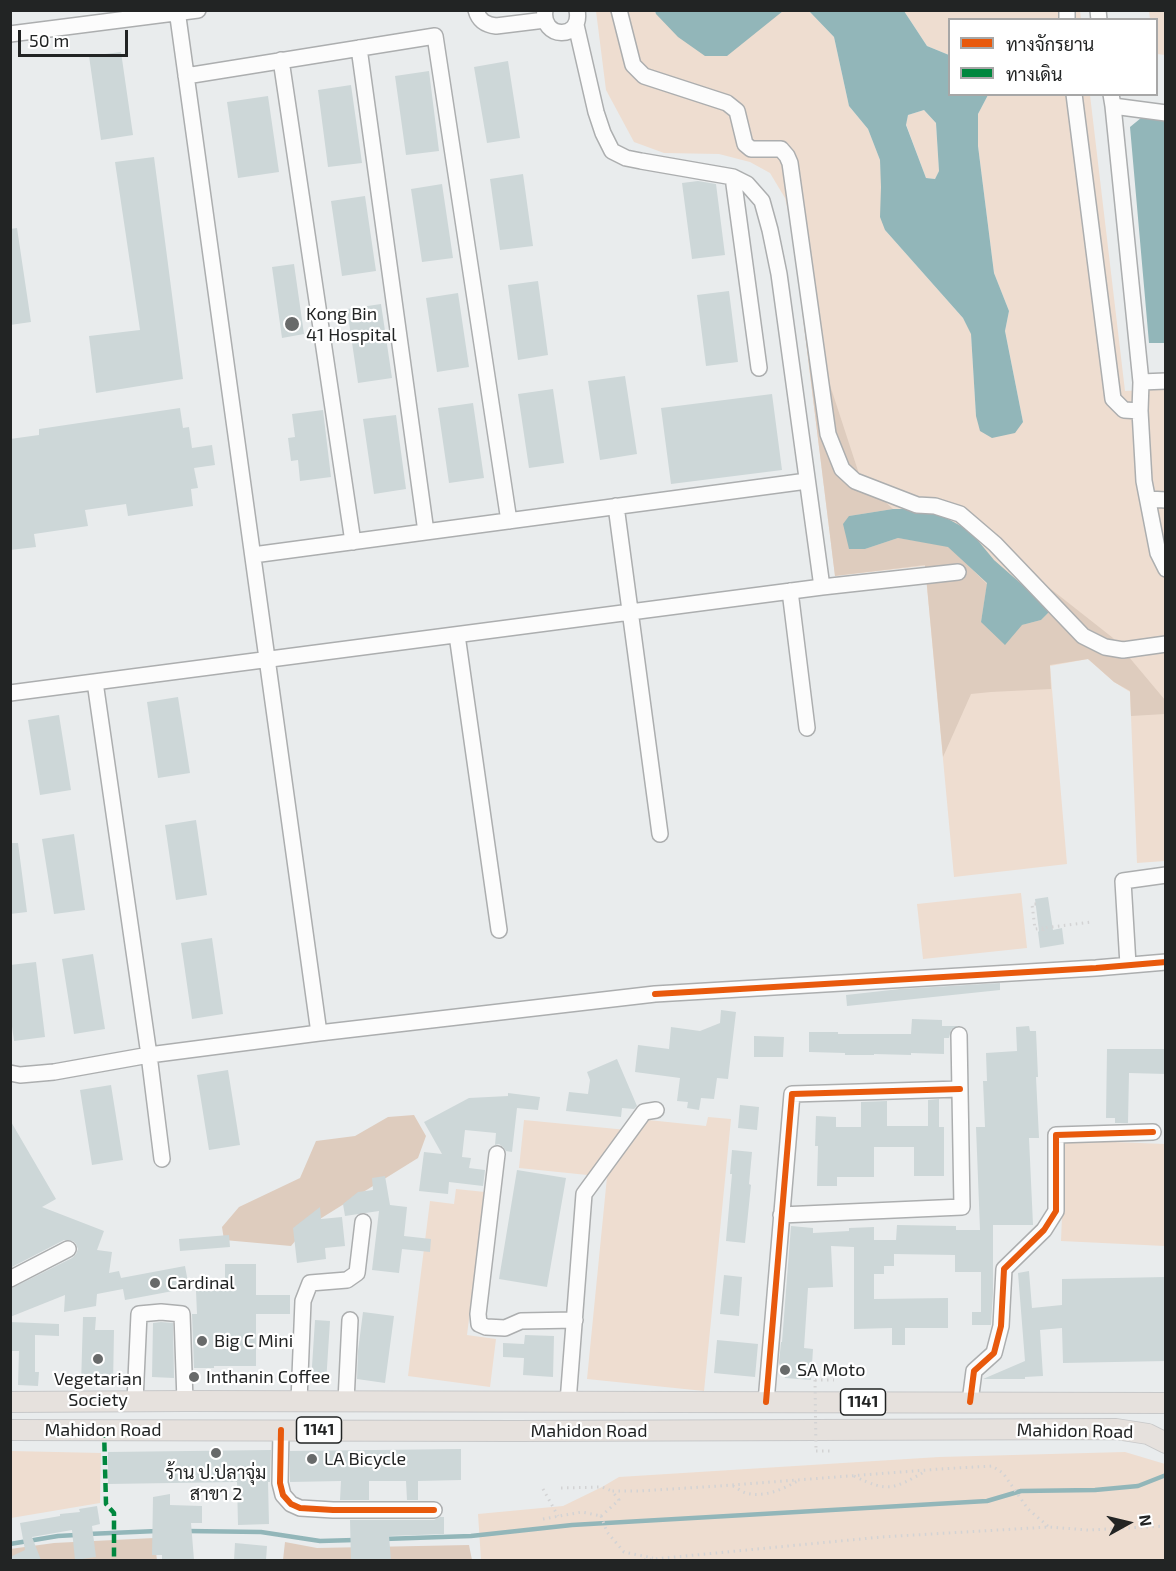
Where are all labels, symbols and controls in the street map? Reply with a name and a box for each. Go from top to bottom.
scale bar [21,18,130,56]
legend [948,18,1158,96]
text: 50 m [29,29,69,51]
text: ทางจักรยาน [1006,33,1094,55]
text: ทางเดิน [1006,63,1062,85]
place label: Kong Bin 41 Hospital [306,303,397,346]
marker: Kong Bin 41 Hospital [283,315,301,333]
place label: Cardinal [167,1272,235,1294]
marker: Cardinal [148,1276,162,1290]
place label: Big C Mini [214,1330,293,1352]
marker: Big C Mini [195,1334,209,1348]
marker: Vegetarian Society [91,1352,105,1366]
place label: SA Moto [797,1359,865,1381]
marker: SA Moto [778,1363,792,1377]
place label: Inthanin Coffee [206,1366,330,1388]
place label: Vegetarian Society [54,1368,142,1410]
marker: Inthanin Coffee [187,1370,201,1384]
road number: 1141 [840,1389,886,1415]
road number: 1141 [296,1417,342,1443]
street label: Mahidon Road [44,1419,162,1441]
street label: Mahidon Road [1016,1419,1134,1443]
street label: Mahidon Road [530,1420,648,1442]
marker: ร้าน ป.ปลาจุ่ม สาขา 2 [209,1446,223,1460]
place label: LA Bicycle [324,1448,406,1470]
marker: LA Bicycle [305,1452,319,1466]
place label: ร้าน ป.ปลาจุ่ม สาขา 2 [166,1462,266,1504]
north arrow [1098,1493,1158,1553]
text: N [1136,1513,1157,1527]

